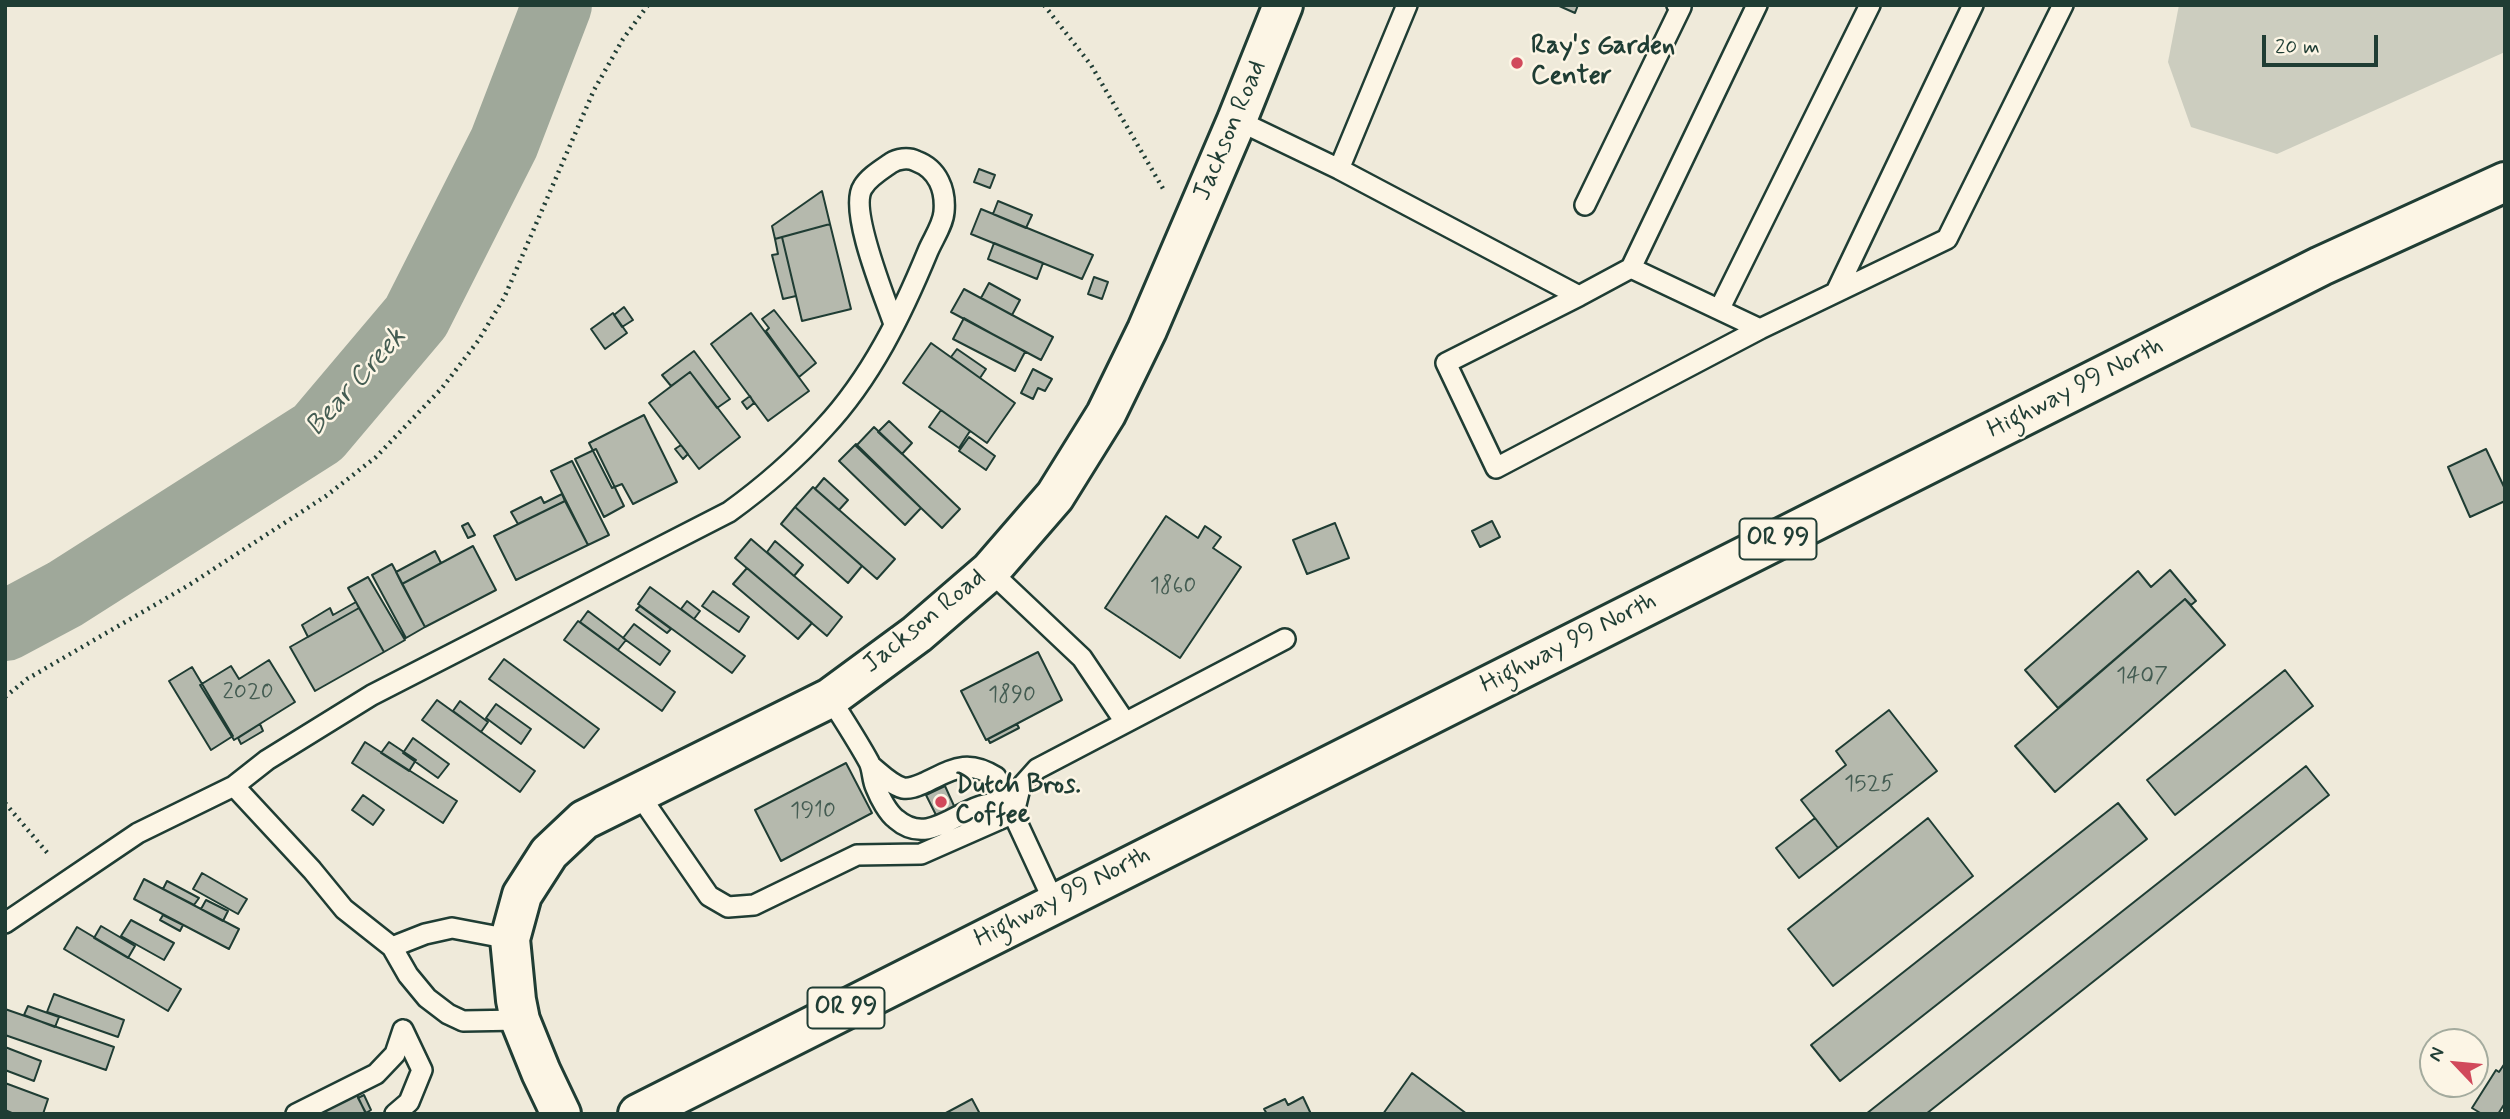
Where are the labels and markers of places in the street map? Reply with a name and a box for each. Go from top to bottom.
place label: Ray's Garden Center [1531,32,1675,94]
marker: Ray's Garden Center [1509,55,1525,71]
place label: Dutch Bros. Coffee [955,771,1081,832]
marker: Dutch Bros. Coffee [933,794,949,810]

